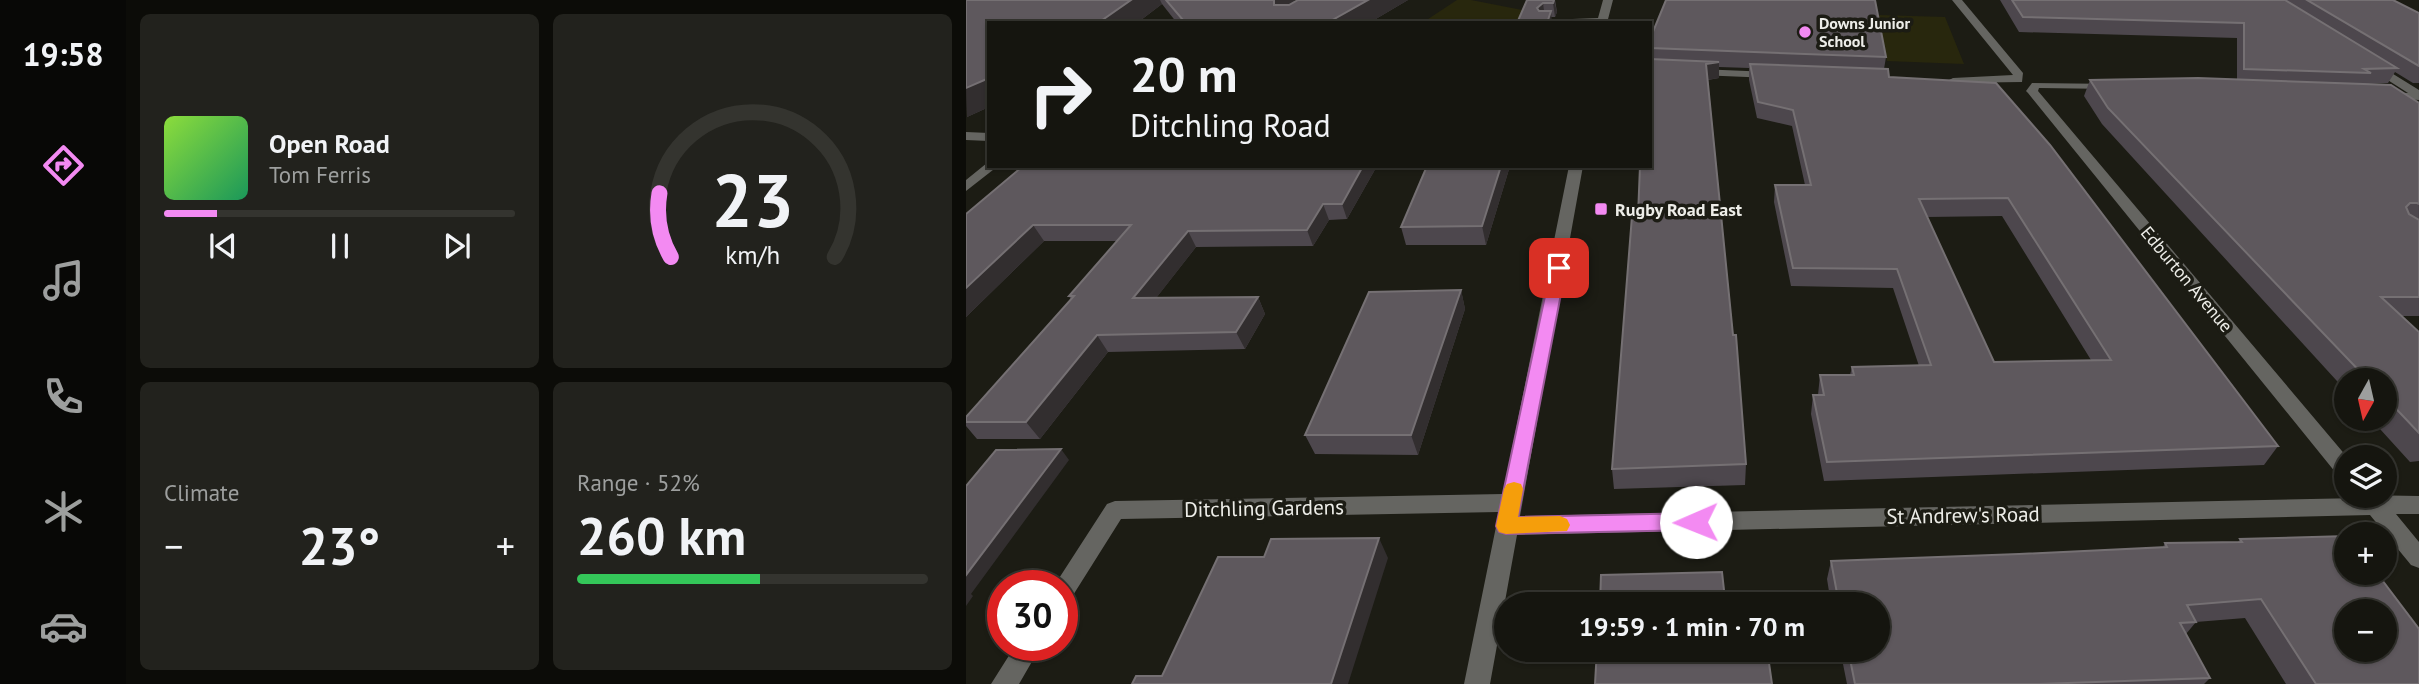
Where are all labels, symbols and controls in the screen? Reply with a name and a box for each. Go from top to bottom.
place label: Downs Junior School [1819,13,1910,51]
marker: Downs Junior School [1797,24,1813,40]
text: 19:58 [22,33,104,75]
text: 20 m [1130,42,1237,106]
icon: right [1015,49,1106,140]
text: Ditchling Road [1130,104,1331,146]
text: Open Road [269,127,390,160]
icon: directions [39,141,88,190]
text: 23 [711,153,794,247]
text: Tom Ferris [269,160,371,189]
place label: Rugby Road East [1615,198,1743,221]
marker: Rugby Road East [1593,201,1609,217]
street label: Edburton Avenue [2136,221,2238,337]
icon: previous [204,227,242,265]
icon: pause [321,227,359,265]
icon: next [438,227,476,265]
pin [1529,238,1589,298]
text: km/h [725,239,780,271]
icon: arrive [1540,249,1578,287]
icon: music [39,256,88,305]
north arrow [2334,368,2398,430]
map controls [2334,368,2397,662]
icon: phone [39,372,88,421]
button: layers [2334,445,2397,508]
text: Range · 52% [577,468,700,497]
text: Climate [164,478,239,507]
position arrow [1659,485,1733,559]
icon: climate [39,487,88,536]
street label: Ditchling Gardens [1184,493,1344,523]
street label: St Andrew's Road [1886,500,2040,530]
text: 260 km [577,502,746,569]
text: 23° [299,512,380,579]
text: − [164,521,183,570]
text: + [496,521,515,570]
button: + [2334,522,2397,585]
speed limit sign: 30 [987,570,1078,661]
button: − [2334,599,2397,662]
icon: car [39,602,88,651]
text: 19:59 · 1 min · 70 m [1579,610,1805,643]

